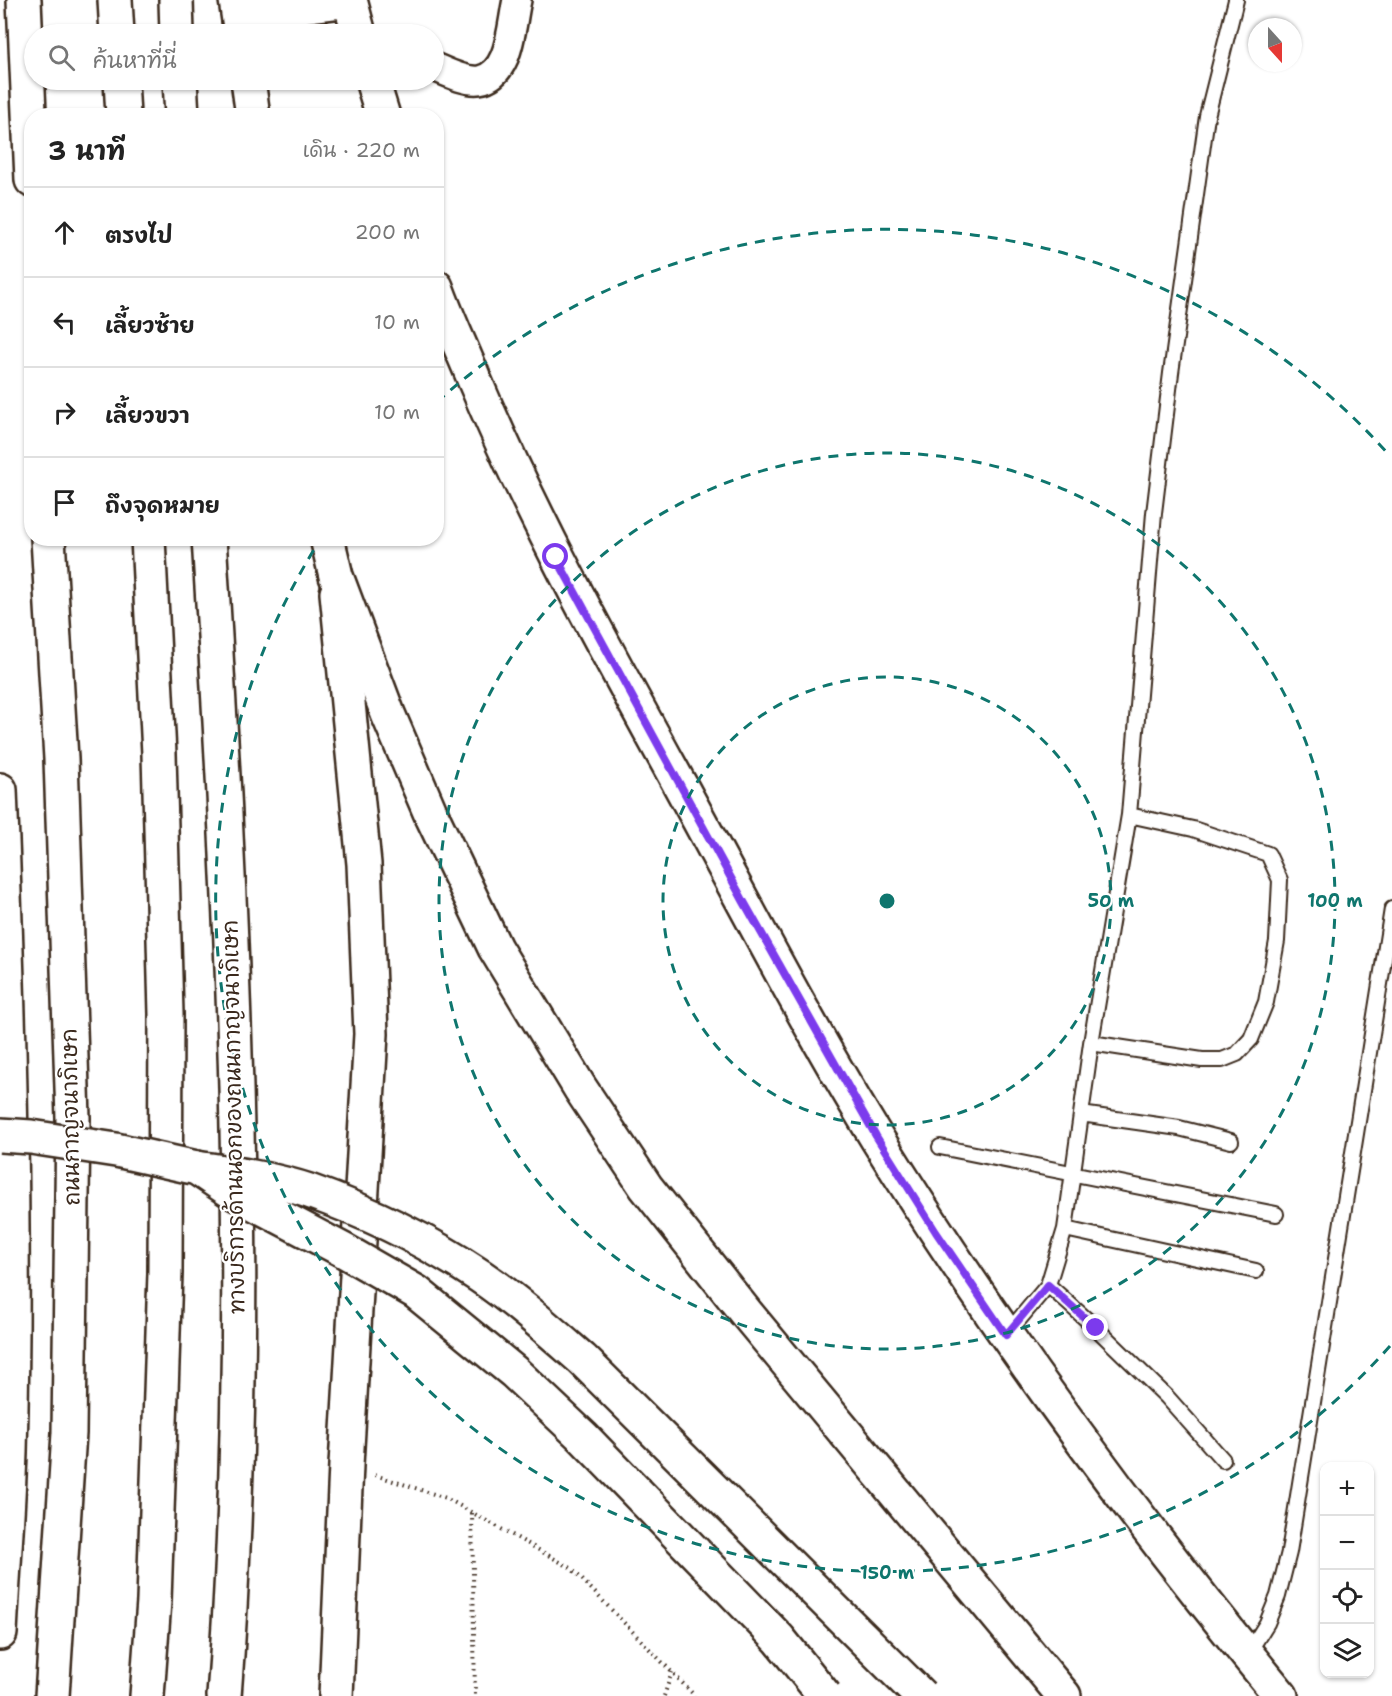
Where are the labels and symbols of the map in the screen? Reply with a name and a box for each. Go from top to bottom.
north arrow [1248,18,1302,72]
route start [542,543,568,569]
text: 50 m [1088,889,1135,913]
text: 100 m [1307,889,1363,913]
centre of rings [877,891,897,911]
street label: ทางบริการด้านนอกของถนนกาญจนาภิเษก [216,920,251,1314]
street label: ถนนกาญจนาภิเษก [54,1028,87,1206]
route end [1082,1314,1108,1340]
text: 150 m [860,1561,915,1585]

